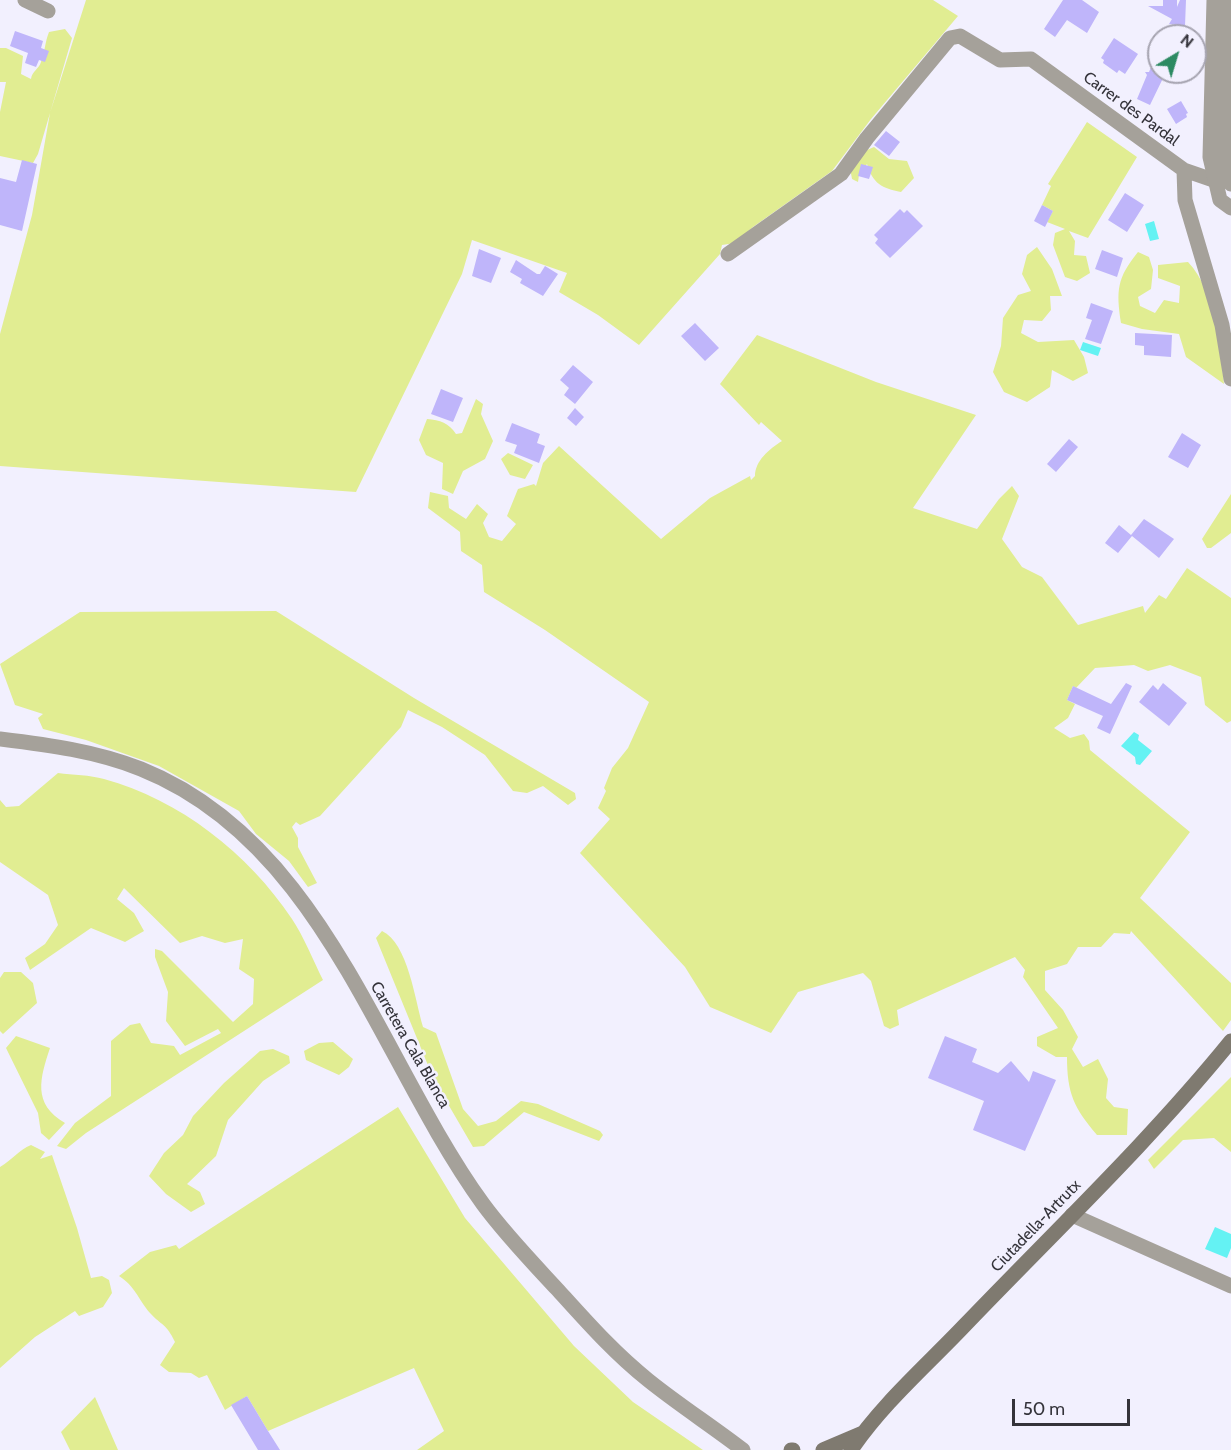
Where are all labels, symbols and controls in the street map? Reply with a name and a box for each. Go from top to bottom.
north arrow [1147,24,1207,84]
text: N [1177,30,1197,52]
street label: Carrer des Pardal [1079,68,1183,150]
street label: Carretera Cala Blanca [366,978,454,1112]
street label: Ciutadella-Artrutx [987,1176,1085,1276]
scale bar [1015,1387,1134,1425]
text: 50 m [1023,1398,1065,1420]

